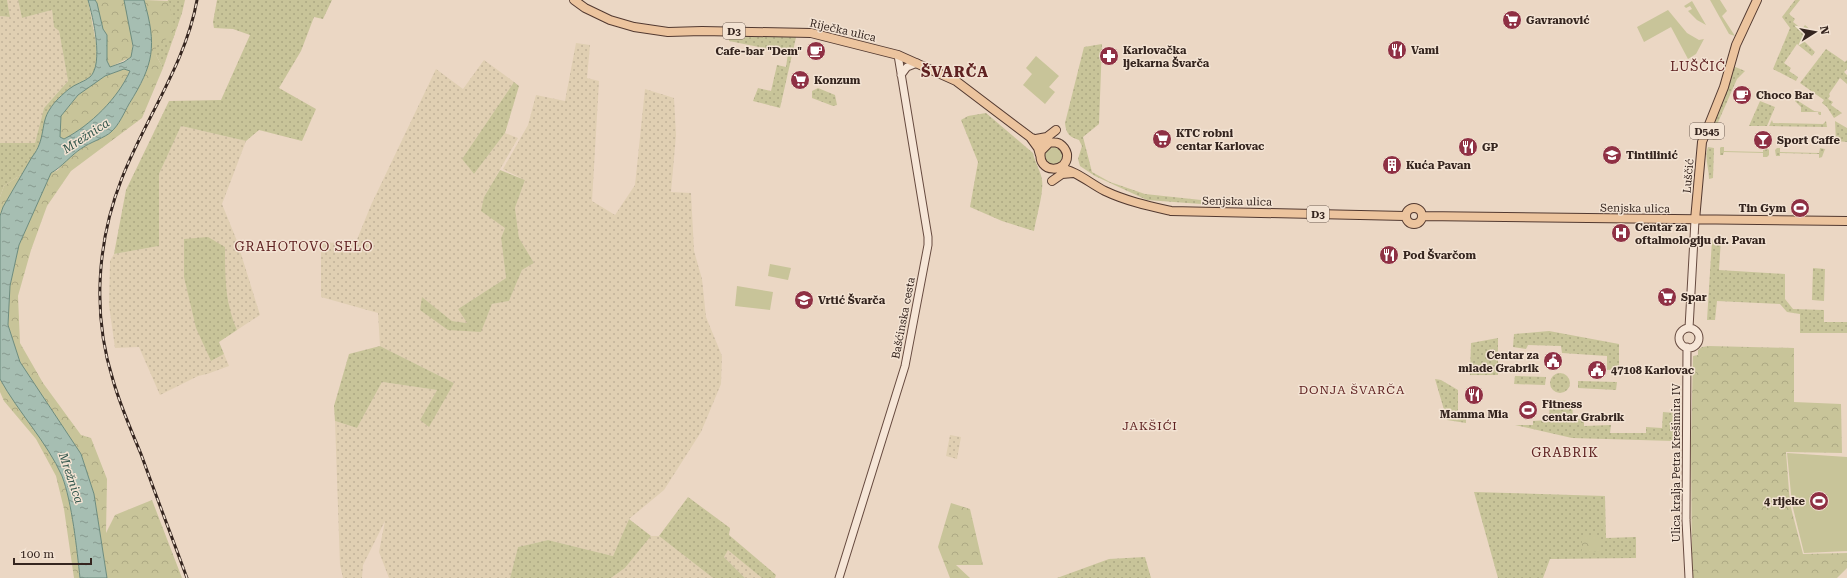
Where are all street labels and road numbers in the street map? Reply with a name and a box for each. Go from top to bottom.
street label: Riječka ulica [808,17,877,44]
road number: D3 [723,23,745,39]
road number: D545 [1690,123,1724,139]
street label: Luščić [1681,158,1696,194]
street label: Senjska ulica [1202,194,1272,209]
street label: Senjska ulica [1600,201,1670,216]
road number: D3 [1307,206,1329,222]
street label: Bašćinska cesta [889,276,918,360]
street label: Ulica kralja Petra Krešimira IV [1670,383,1683,543]

